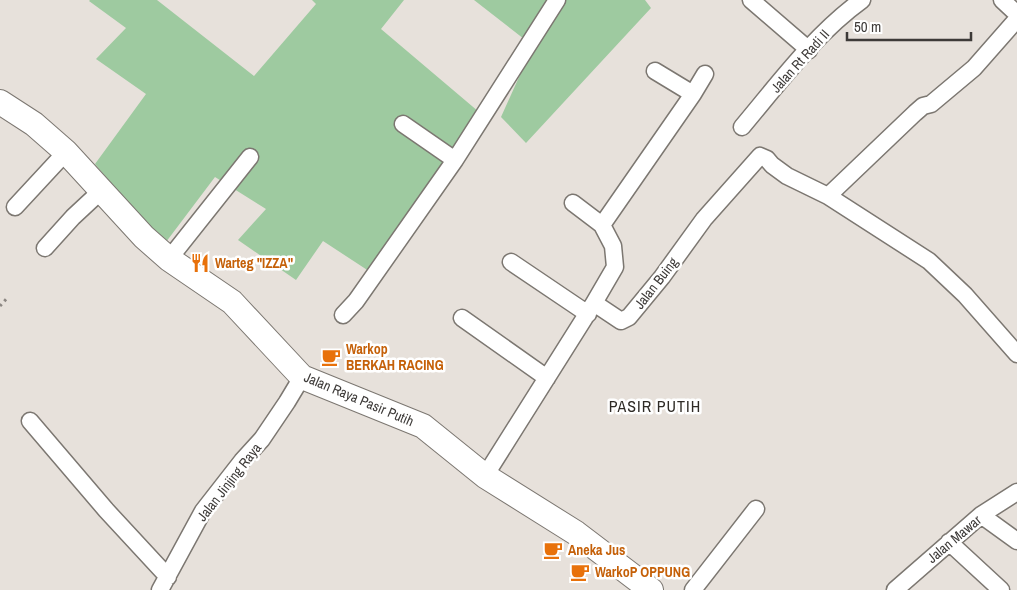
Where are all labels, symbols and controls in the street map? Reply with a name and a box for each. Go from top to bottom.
scale bar [847,10,971,42]
text: 50 m [854,16,881,37]
street label: Jalan Rt Radi II [767,26,833,96]
restaurant icon: Warteg "IZZA" [189,252,211,274]
street label: Jalan Buing [630,253,682,312]
place label: Warteg "IZZA" [215,254,293,272]
place label: Warkop BERKAH RACING [346,340,444,374]
cafe icon: Warkop BERKAH RACING [320,346,342,368]
street label: Jalan Raya Pasir Putih [301,368,417,430]
district label: PASIR PUTIH [609,395,701,417]
street label: Jalan Jinjing Raya [193,439,266,525]
street label: Jalan Mawar [923,511,985,567]
cafe icon: Aneka Jus [542,539,564,561]
place label: Aneka Jus [568,541,625,559]
cafe icon: WarkoP OPPUNG [569,561,591,583]
place label: WarkoP OPPUNG [595,563,690,581]

